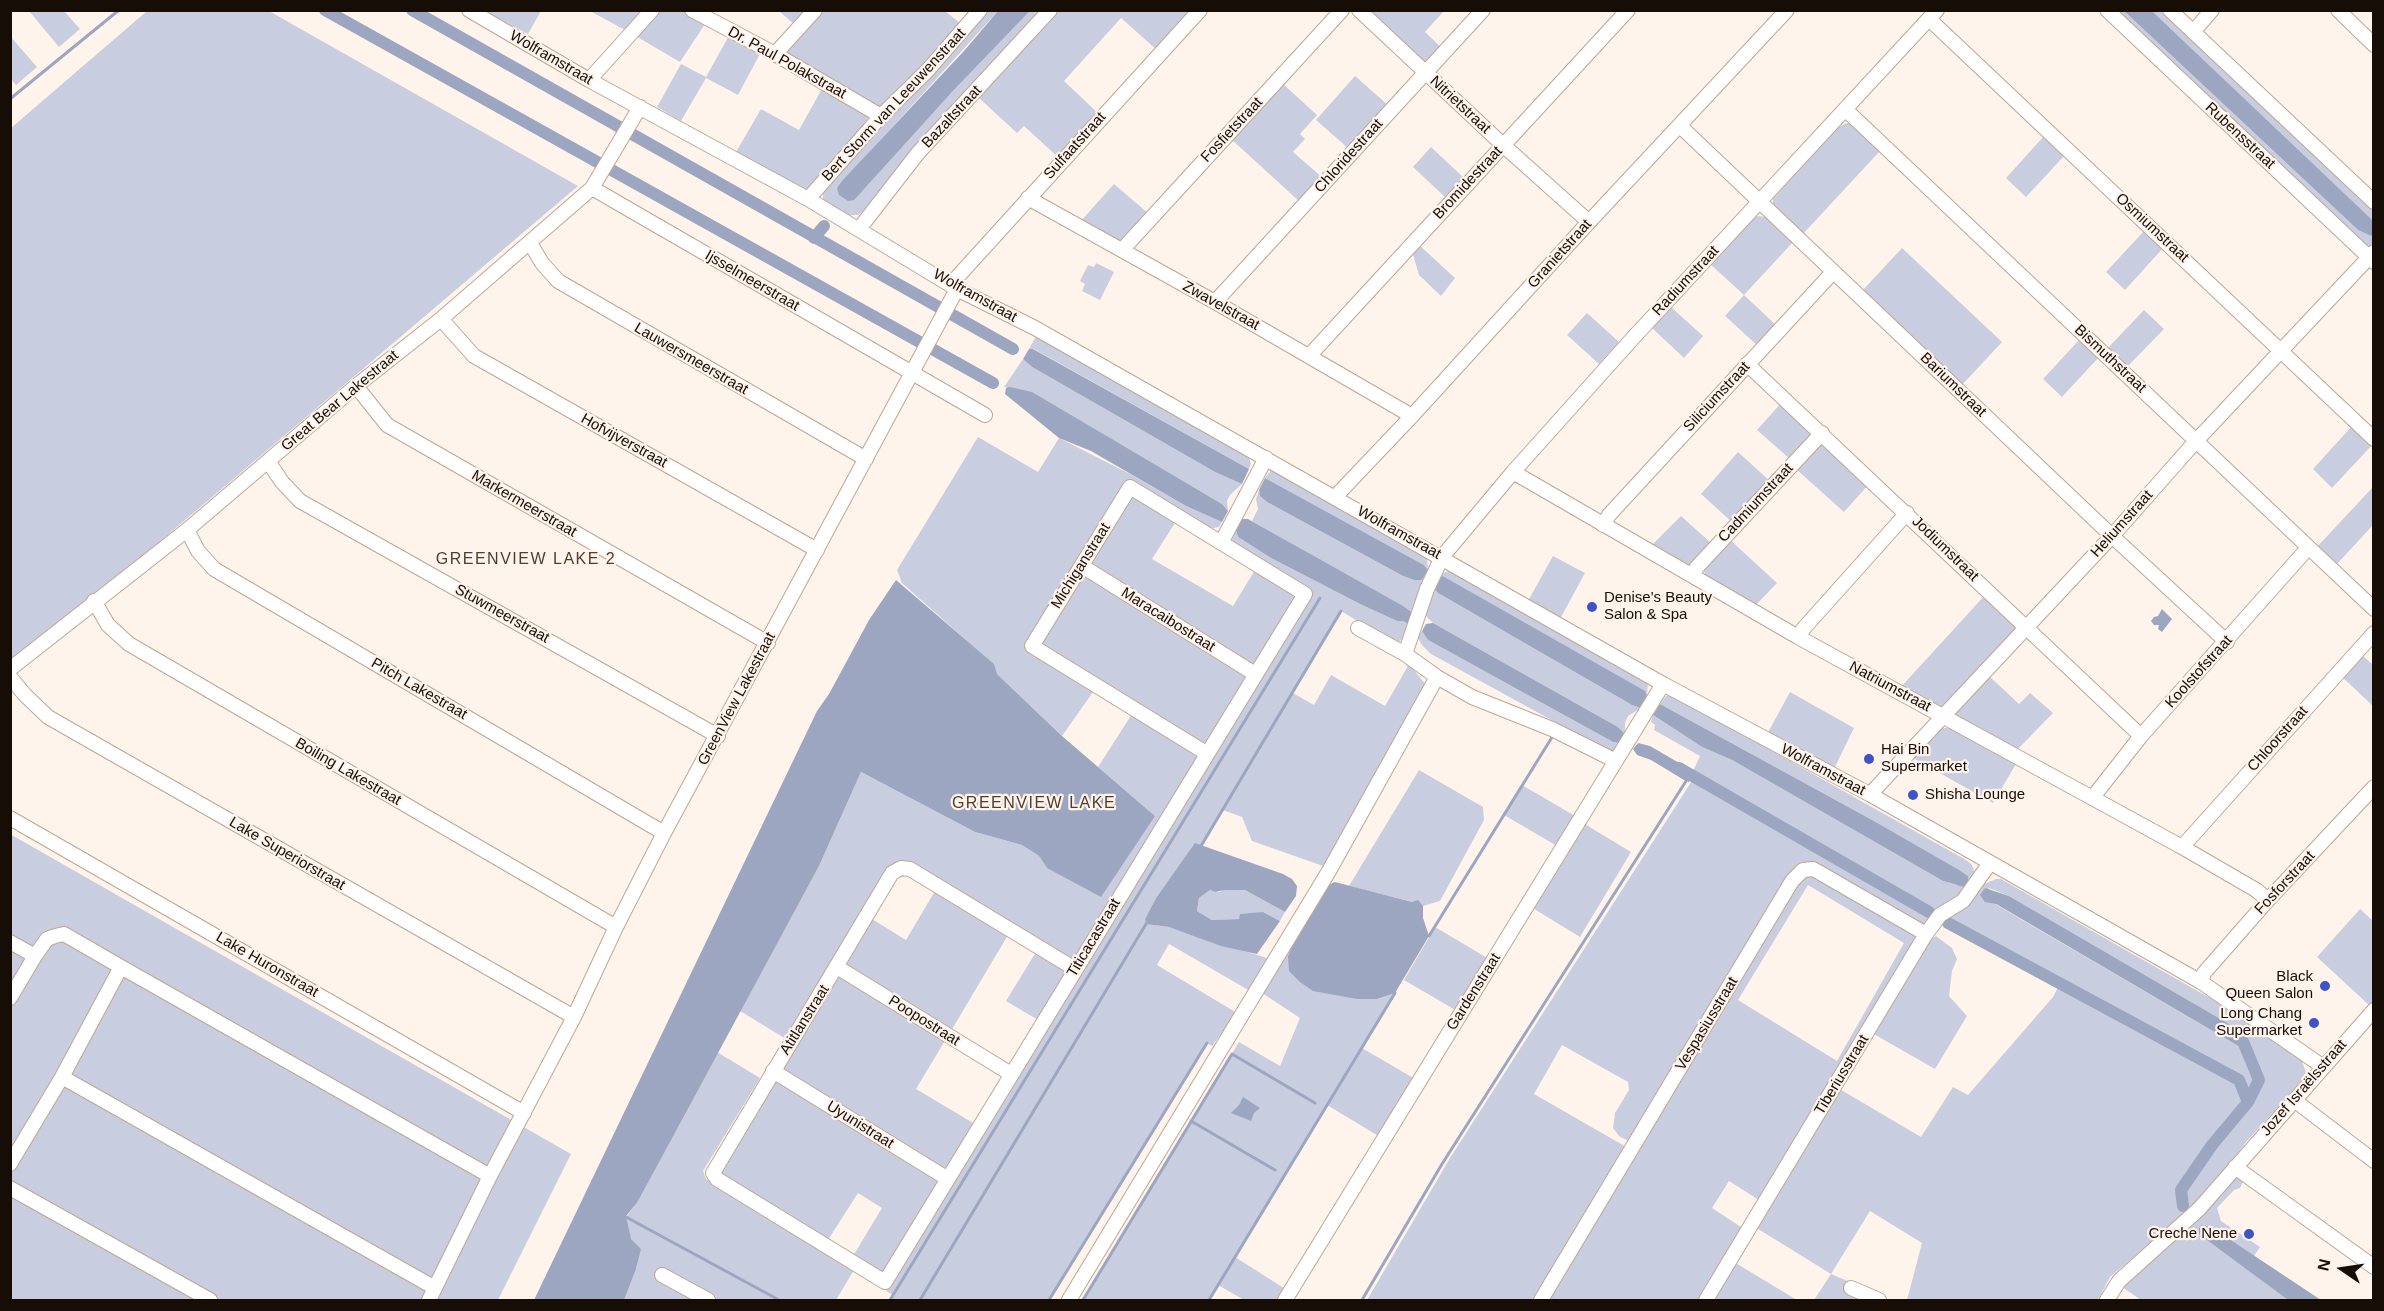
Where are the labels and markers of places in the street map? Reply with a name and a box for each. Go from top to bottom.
place label: Denise's Beauty Salon & Spa [1604,589,1712,624]
marker: Denise's Beauty Salon & Spa [1585,600,1599,614]
place label: Hai Bin Supermarket [1881,741,1967,776]
marker: Hai Bin Supermarket [1862,752,1876,766]
place label: Shisha Lounge [1925,786,2025,804]
marker: Shisha Lounge [1906,788,1920,802]
place label: Black Queen Salon [2225,968,2313,1003]
marker: Black Queen Salon [2318,979,2332,993]
place label: Long Chang Supermarket [2216,1005,2302,1040]
marker: Long Chang Supermarket [2307,1016,2321,1030]
place label: Creche Nene [2149,1225,2237,1243]
marker: Creche Nene [2242,1227,2256,1241]

